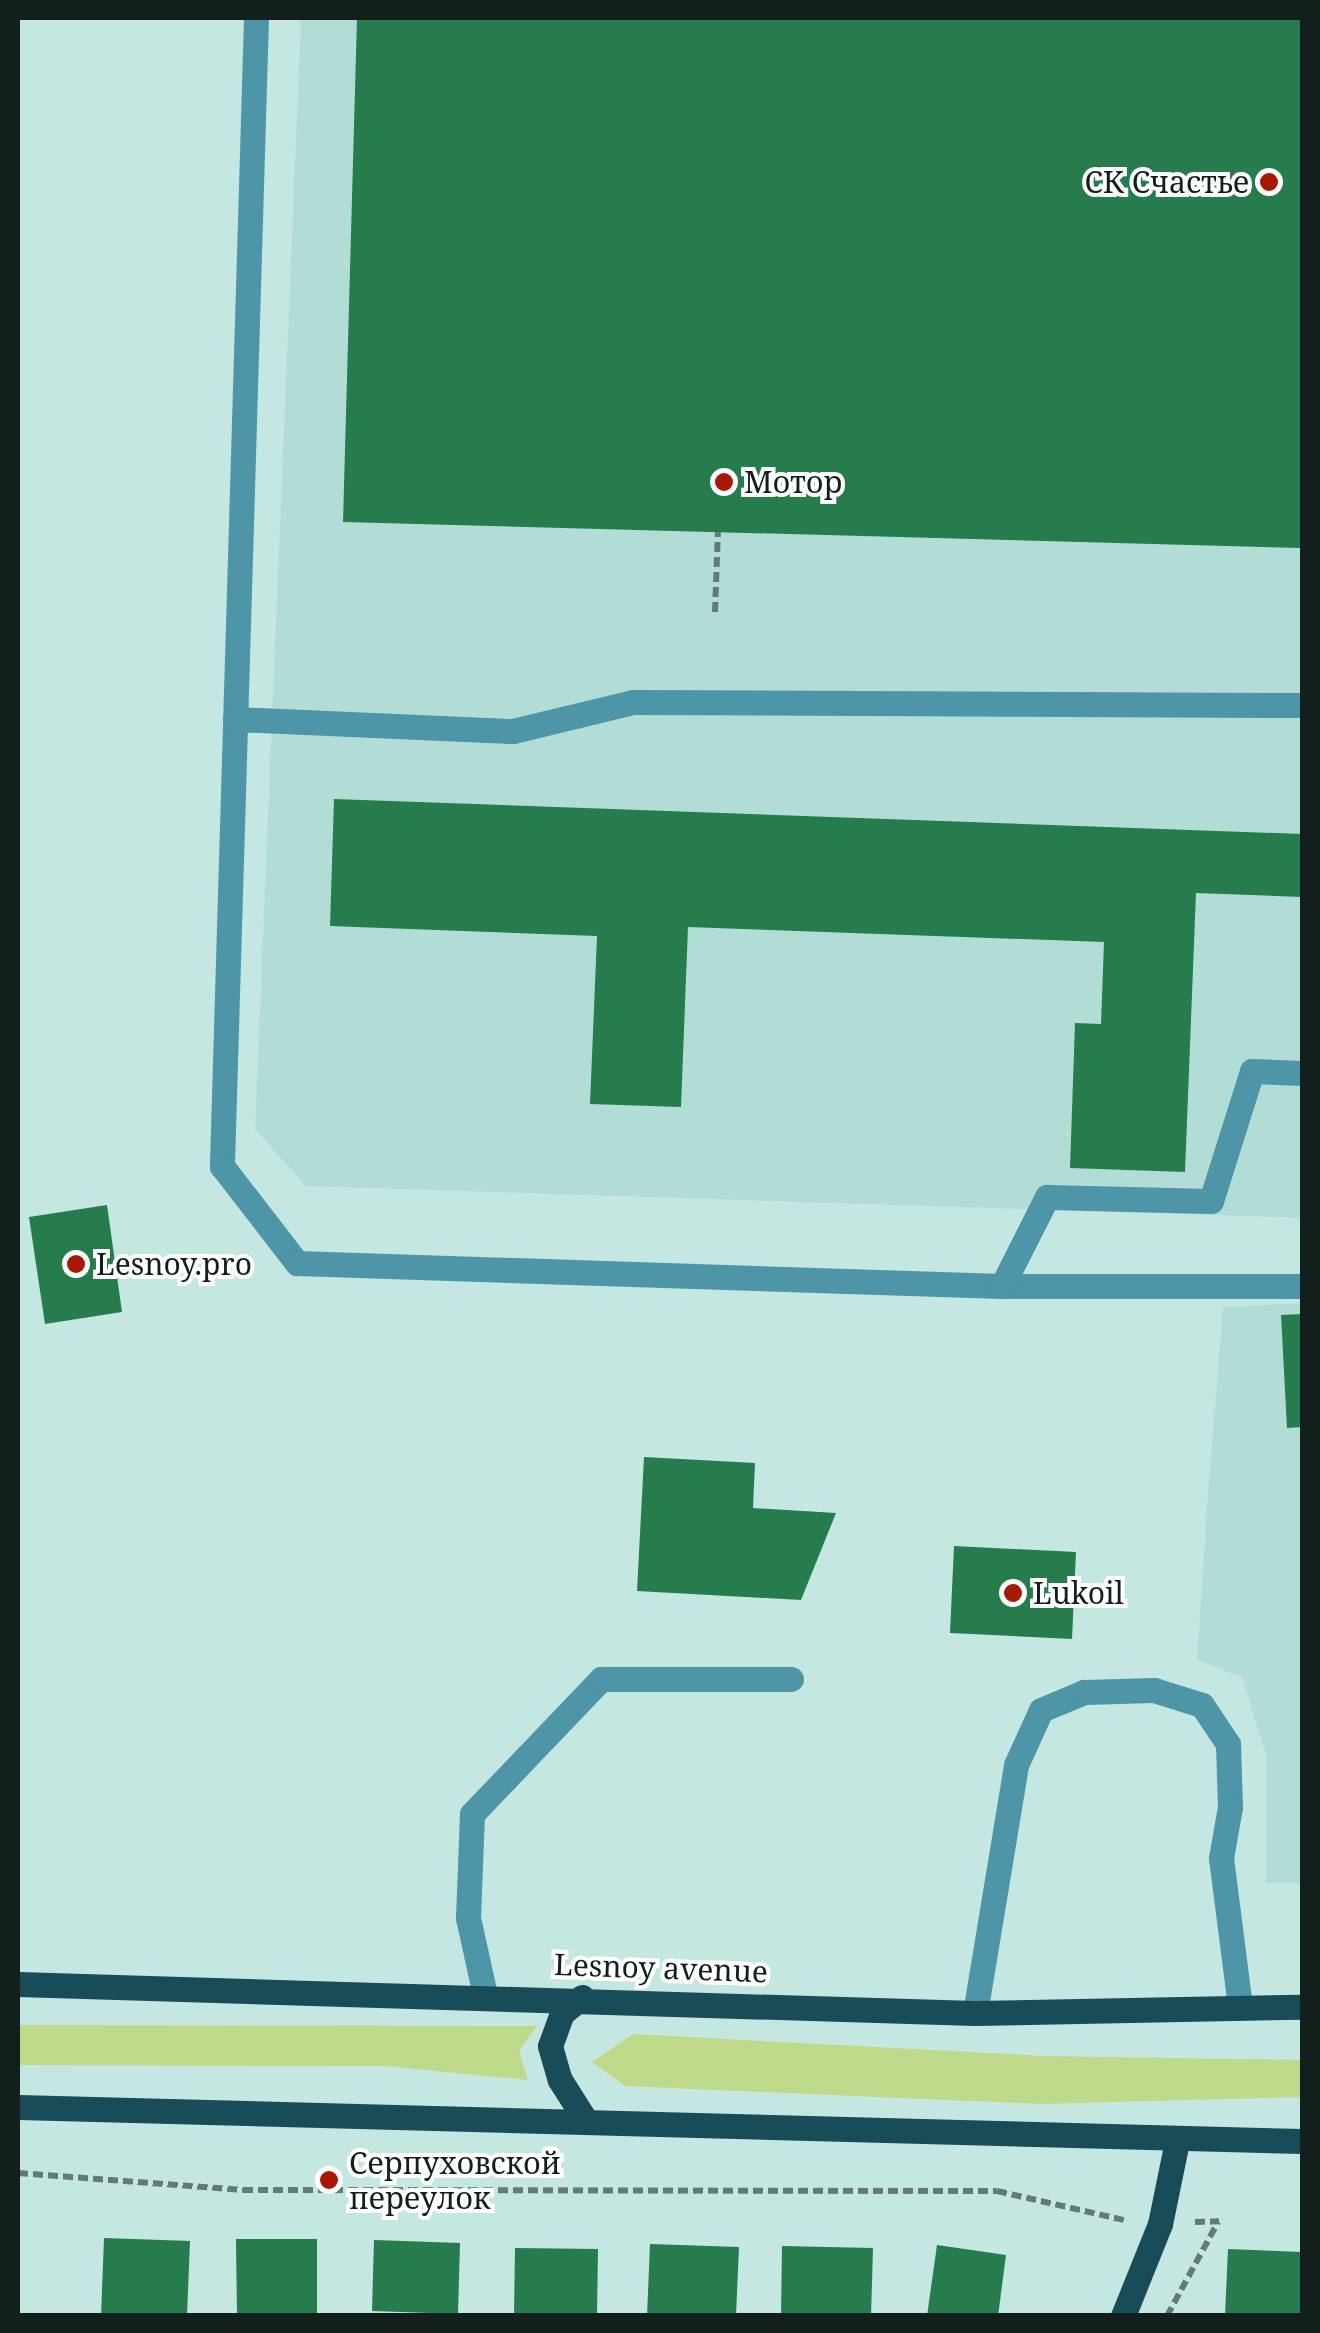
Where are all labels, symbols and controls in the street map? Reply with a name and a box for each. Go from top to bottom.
place label: СК Счастье [1084,164,1249,200]
marker: СК Счастье [1258,171,1280,193]
place label: Мотор [744,464,842,500]
marker: Мотор [713,471,735,493]
place label: Lesnoy.pro [96,1246,252,1282]
marker: Lesnoy.pro [65,1253,87,1275]
place label: Lukoil [1033,1575,1124,1611]
marker: Lukoil [1002,1582,1024,1604]
street label: Lesnoy avenue [554,1946,768,1990]
place label: Серпуховской переулок [349,2145,561,2216]
marker: Серпуховской переулок [318,2169,340,2191]

